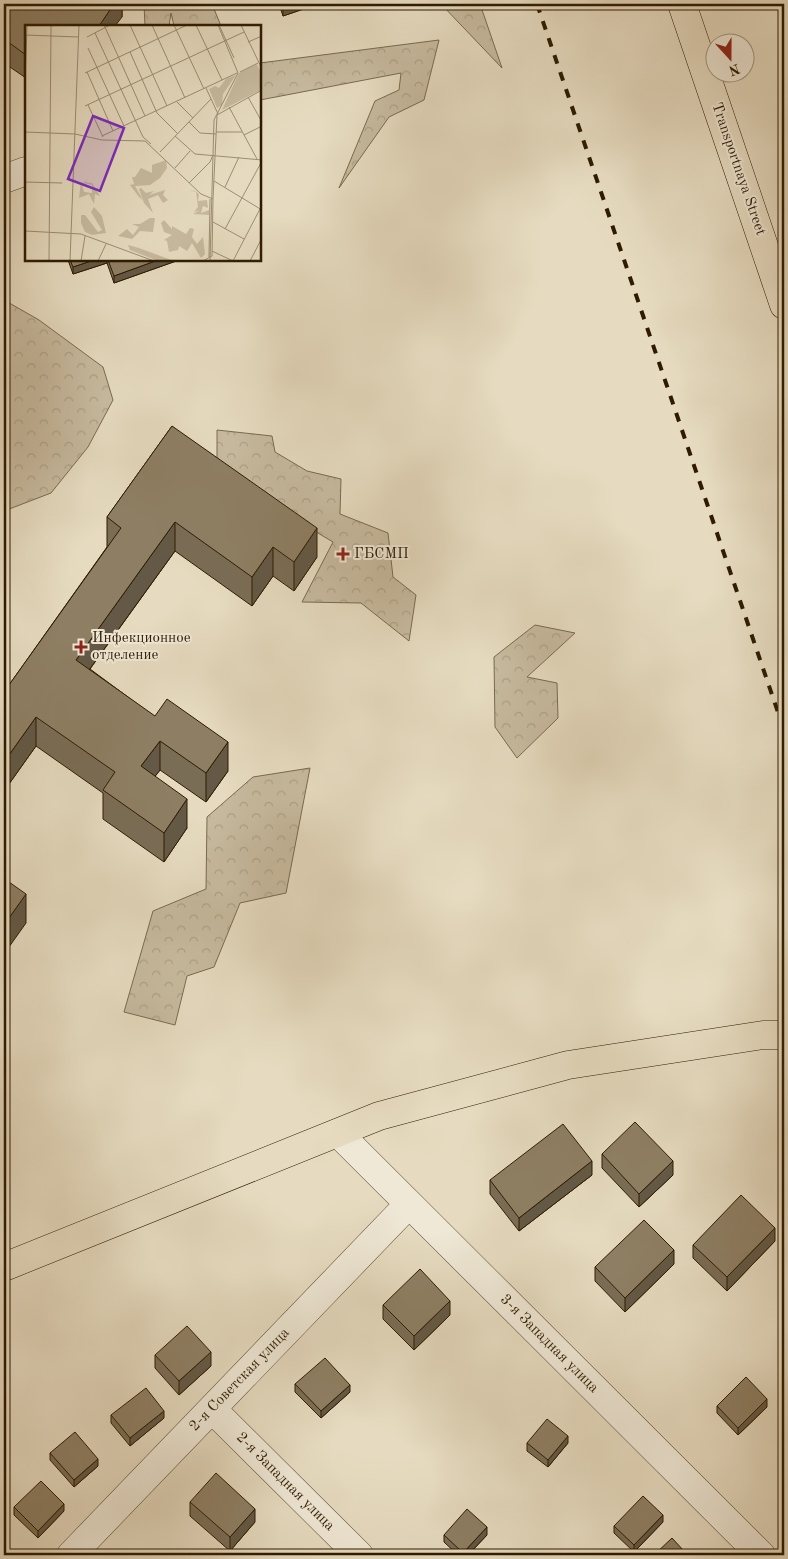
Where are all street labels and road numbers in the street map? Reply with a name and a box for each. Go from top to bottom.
street label: Transportnaya Street [708,101,768,237]
street label: 3-я Западная улица [497,1292,601,1396]
street label: 2-я Советская улица [187,1325,293,1434]
street label: 2-я Западная улица [233,1430,337,1534]

